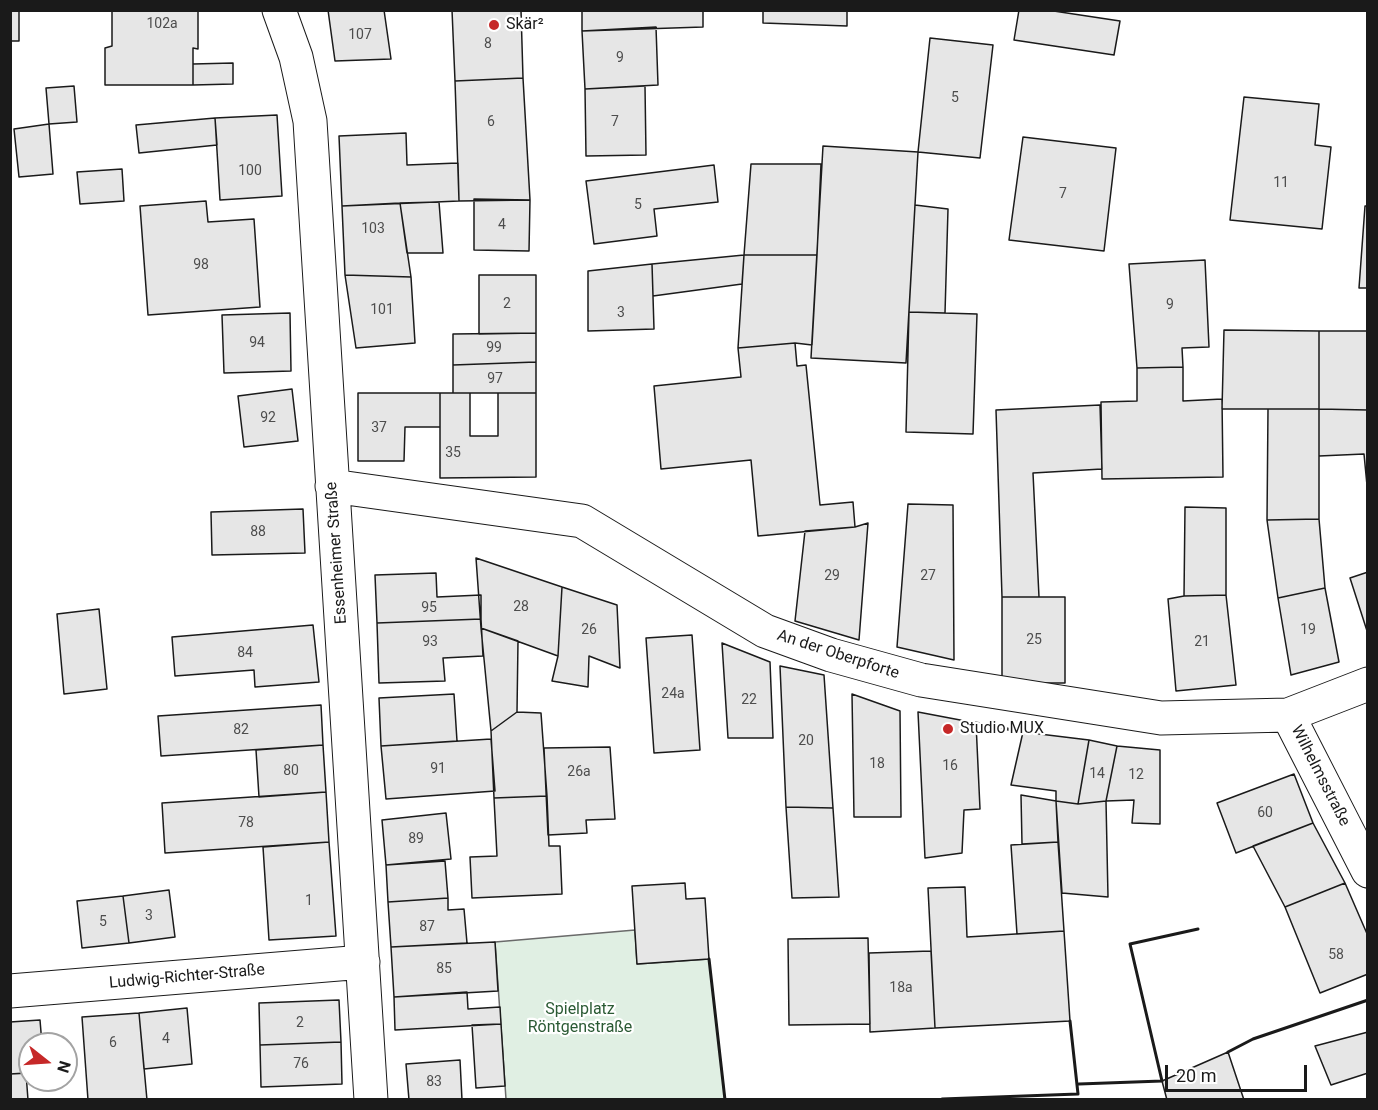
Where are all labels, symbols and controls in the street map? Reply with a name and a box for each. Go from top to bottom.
place label: Skär² [506,15,544,35]
house number: 102a [146,16,178,32]
marker: Skär² [487,18,501,32]
house number: 107 [348,27,372,43]
house number: 8 [484,36,492,52]
house number: 9 [616,50,624,66]
house number: 5 [951,90,959,106]
house number: 6 [487,114,495,130]
house number: 7 [611,114,619,130]
house number: 100 [238,163,262,179]
house number: 11 [1273,175,1289,191]
house number: 7 [1059,186,1067,202]
house number: 5 [634,197,642,213]
house number: 4 [498,217,506,233]
house number: 103 [361,221,385,237]
house number: 98 [193,257,209,273]
house number: 2 [503,296,511,312]
house number: 9 [1166,297,1174,313]
house number: 101 [370,302,394,318]
house number: 3 [617,305,625,321]
house number: 94 [249,335,265,351]
house number: 99 [486,340,502,356]
house number: 97 [487,371,503,387]
house number: 92 [260,410,276,426]
house number: 37 [371,420,387,436]
house number: 35 [445,445,461,461]
street label: Essenheimer Straße [322,481,352,625]
house number: 88 [250,524,266,540]
house number: 29 [824,568,840,584]
house number: 27 [920,568,936,584]
house number: 28 [513,599,529,615]
house number: 95 [421,600,437,616]
house number: 26 [581,622,597,638]
house number: 19 [1300,622,1316,638]
street label: An der Oberpforte [775,626,901,684]
house number: 25 [1026,632,1042,648]
house number: 93 [422,634,438,650]
house number: 21 [1194,634,1210,650]
house number: 84 [237,645,253,661]
house number: 24a [661,686,685,702]
house number: 22 [741,692,757,708]
place label: Studio MUX [960,719,1044,739]
house number: 82 [233,722,249,738]
marker: Studio MUX [941,722,955,736]
street label: Wilhelmsstraße [1286,722,1354,830]
house number: 20 [798,733,814,749]
house number: 18 [869,756,885,772]
house number: 16 [942,758,958,774]
house number: 91 [430,761,446,777]
house number: 80 [283,763,299,779]
house number: 26a [567,764,591,780]
house number: 14 [1089,766,1105,782]
house number: 12 [1128,767,1144,783]
house number: 60 [1257,805,1273,821]
house number: 78 [238,815,254,831]
house number: 89 [408,831,424,847]
house number: 1 [305,893,313,909]
house number: 3 [145,908,153,924]
house number: 5 [99,914,107,930]
house number: 87 [419,919,435,935]
house number: 58 [1328,947,1344,963]
street label: Ludwig-Richter-Straße [108,961,266,993]
house number: 85 [436,961,452,977]
house number: 18a [889,980,913,996]
park label: Spielplatz Röntgenstraße [528,1000,632,1038]
house number: 2 [296,1015,304,1031]
house number: 4 [162,1031,170,1047]
north arrow [18,1032,78,1092]
house number: 6 [109,1035,117,1051]
scale bar [1168,1053,1310,1091]
house number: 76 [293,1056,309,1072]
text: N [53,1059,75,1075]
text: 20 m [1176,1065,1216,1086]
house number: 83 [426,1074,442,1090]

